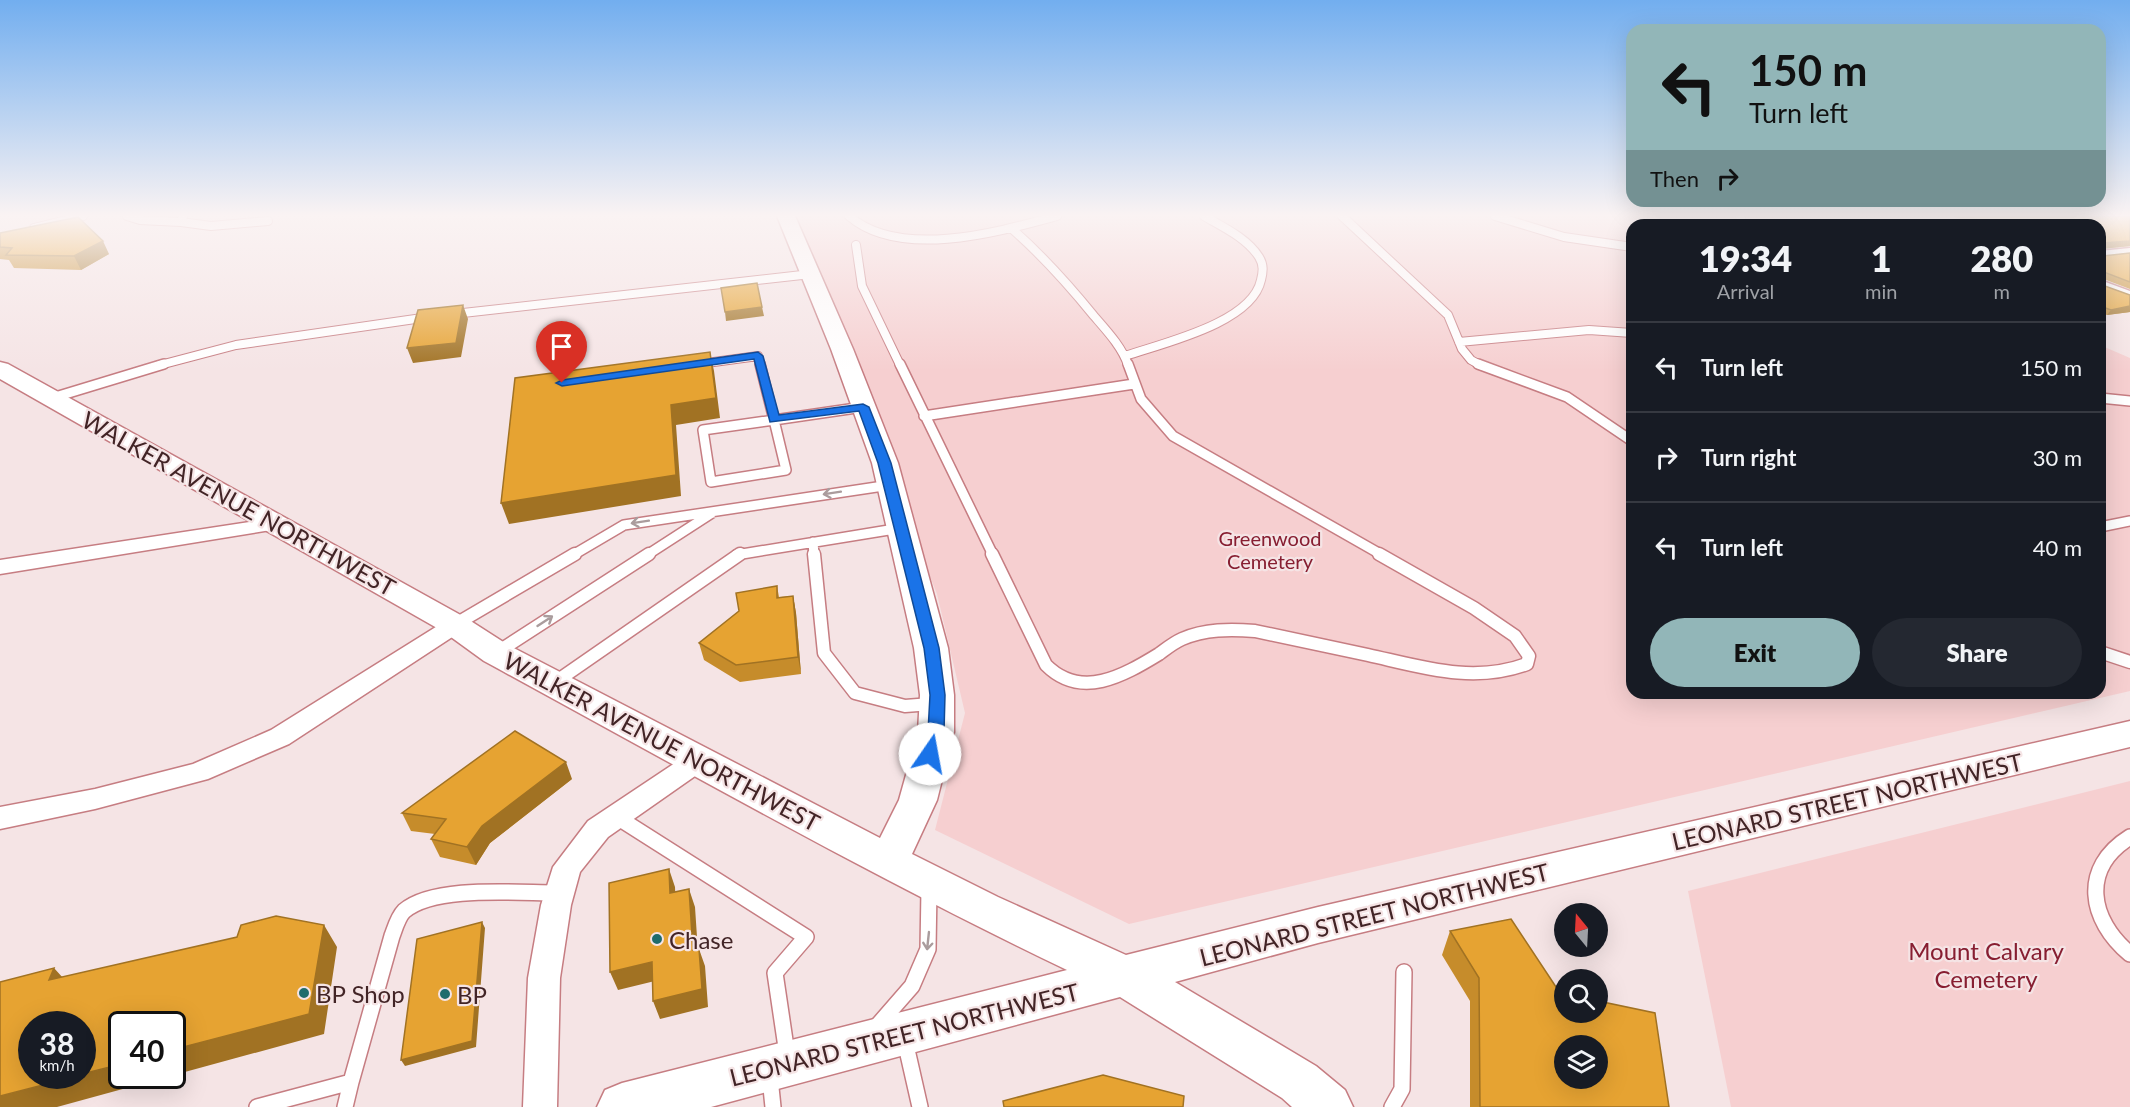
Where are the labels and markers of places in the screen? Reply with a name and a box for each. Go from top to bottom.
pin [536,321,587,383]
place label: Chase [669,925,733,954]
marker: Chase [650,932,664,946]
place label: BP Shop [316,979,405,1008]
place label: BP [457,980,487,1009]
marker: BP Shop [297,986,311,1000]
marker: BP [438,987,452,1001]

